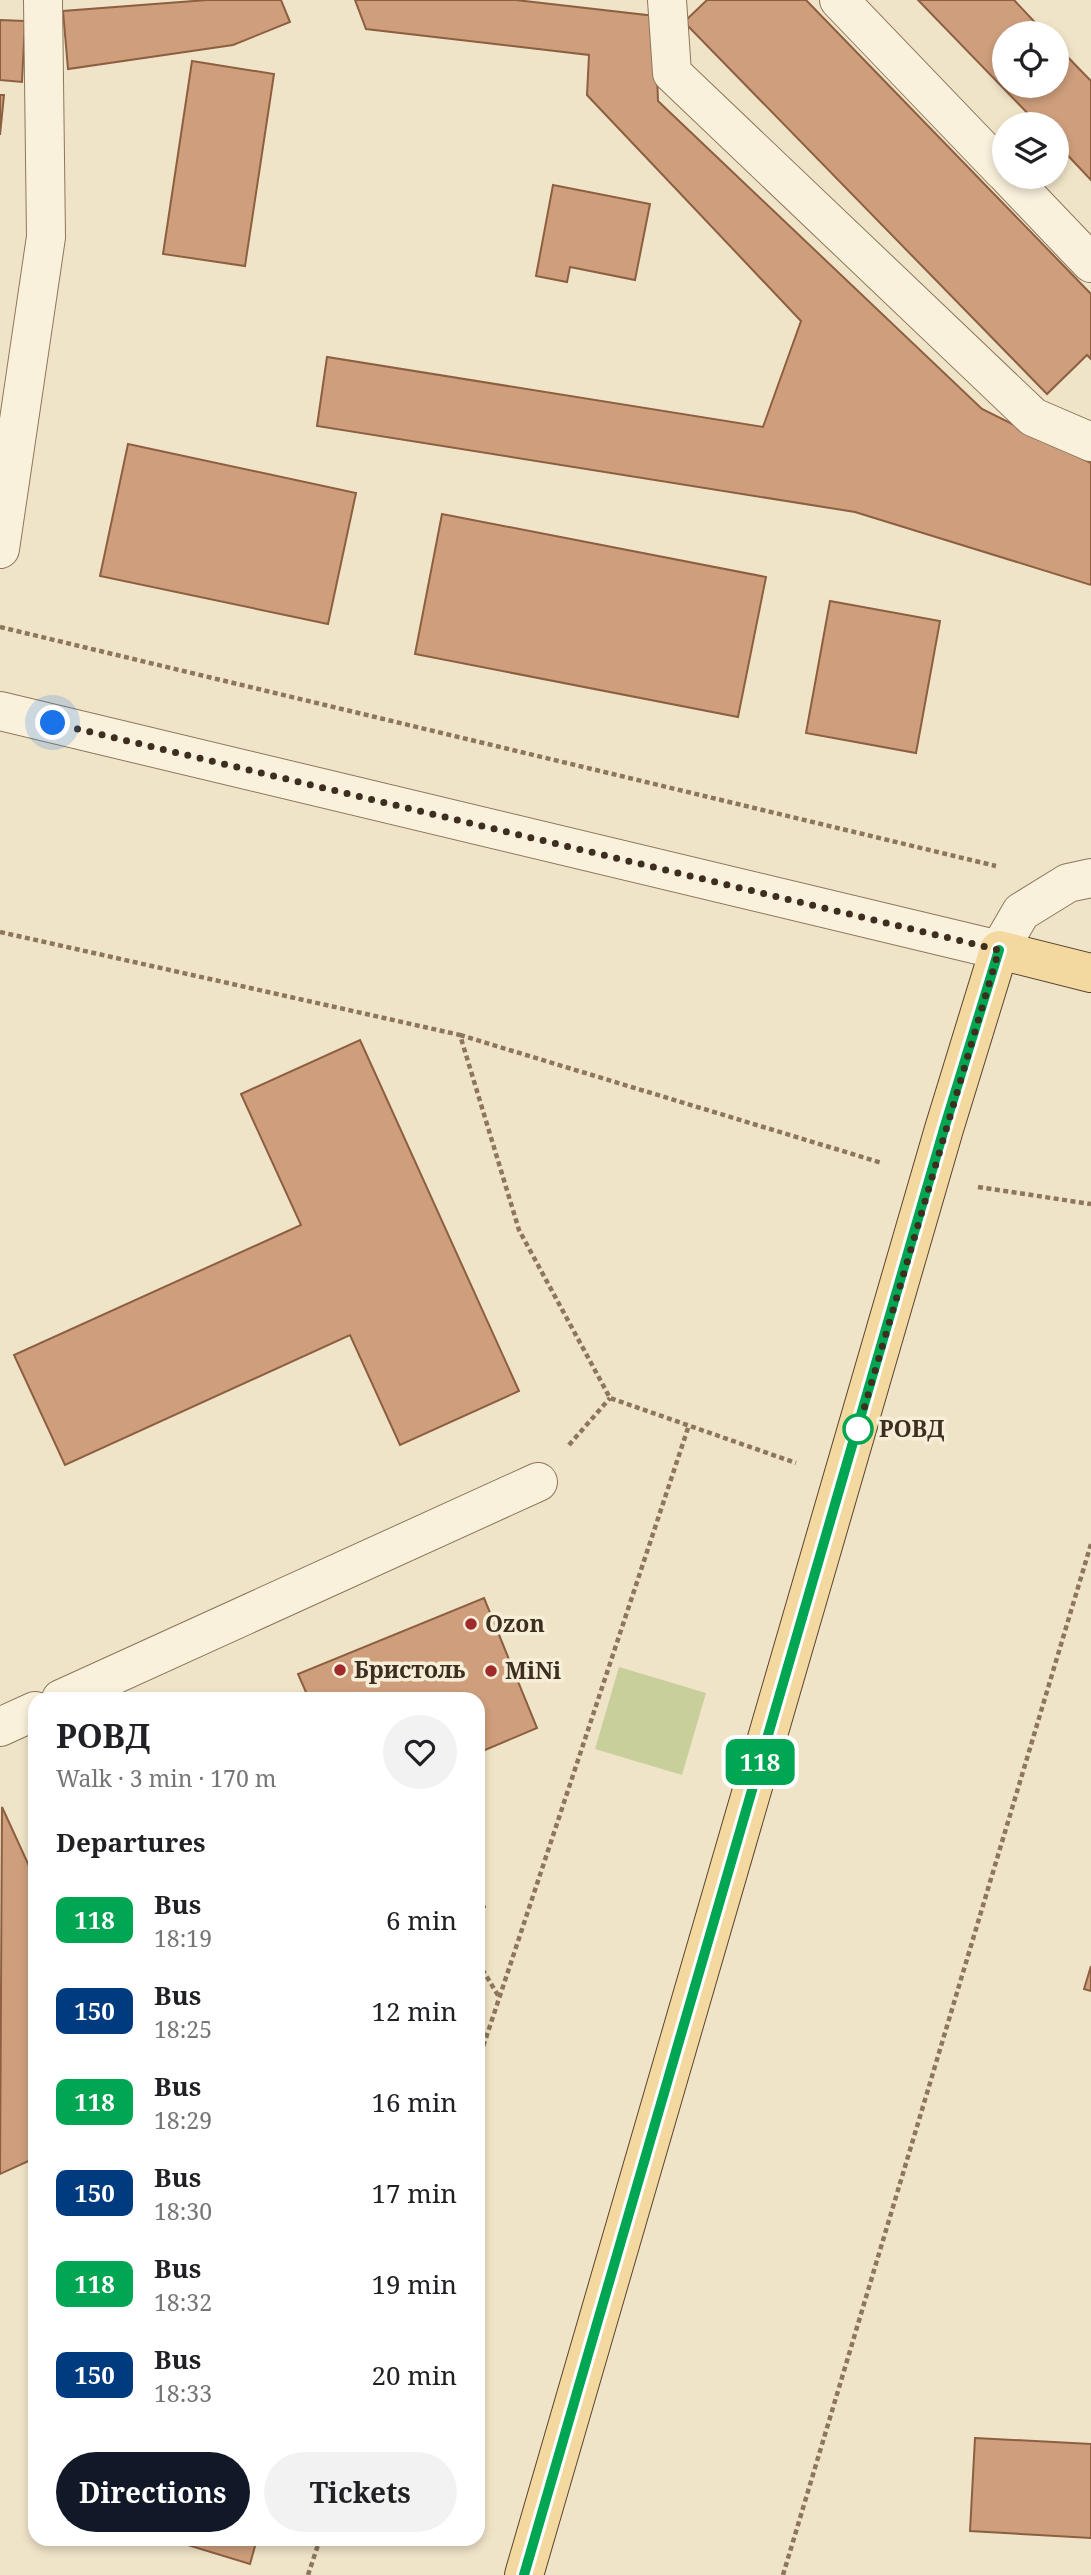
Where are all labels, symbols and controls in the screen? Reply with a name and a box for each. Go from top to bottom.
map controls [992,21,1069,189]
button: locate [992,21,1069,98]
button: layers [992,112,1069,189]
your location [35,705,70,740]
place label: РОВД [879,1412,945,1444]
marker: РОВД [843,1414,873,1444]
place label: Ozon [485,1607,545,1639]
marker: Ozon [463,1616,479,1632]
place label: Бристоль [354,1653,465,1685]
place label: MiNi [505,1654,561,1686]
marker: Бристоль [332,1662,348,1678]
marker: MiNi [483,1663,499,1679]
text: РОВД [56,1713,150,1758]
button: heart [383,1715,457,1789]
line badge: 118 [720,1739,800,1785]
text: 118 [740,1745,780,1778]
text: Walk · 3 min · 170 m [56,1762,276,1794]
text: Departures [56,1824,206,1860]
text: Bus [154,1886,201,1922]
text: 6 min [386,1902,457,1938]
text: 118 [74,1903,115,1936]
text: 18:19 [154,1922,212,1954]
text: Bus [154,1977,201,2013]
text: 12 min [372,1993,457,2029]
text: 150 [74,1994,115,2027]
text: 18:25 [154,2013,212,2045]
text: Bus [154,2068,201,2104]
text: 16 min [372,2084,457,2120]
text: 118 [74,2085,115,2118]
text: 18:29 [154,2104,212,2136]
text: Bus [154,2159,201,2195]
text: 17 min [372,2175,457,2211]
text: 150 [74,2176,115,2209]
text: 18:30 [154,2195,212,2227]
text: Bus [154,2250,201,2286]
text: 19 min [372,2266,457,2302]
text: 118 [74,2267,115,2300]
text: 18:32 [154,2286,212,2318]
text: Bus [154,2341,201,2377]
text: 20 min [372,2357,457,2393]
text: 150 [74,2358,115,2391]
text: 18:33 [154,2377,212,2409]
button: Directions [56,2452,250,2532]
button: Tickets [264,2452,457,2532]

